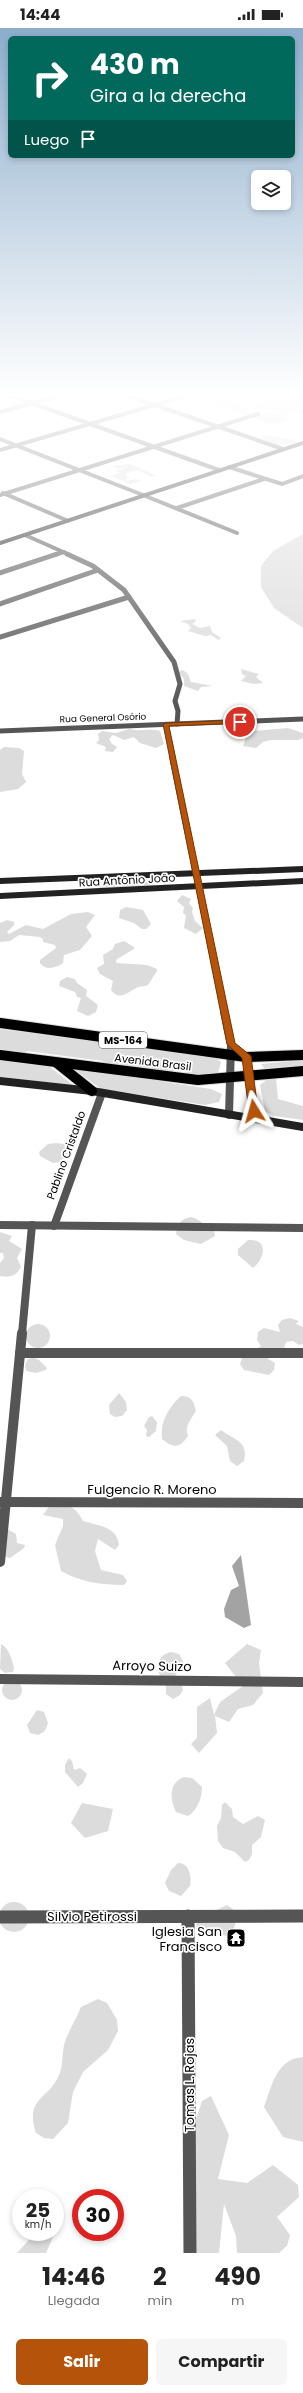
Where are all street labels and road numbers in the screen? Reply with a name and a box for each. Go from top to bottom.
street label: Rua General Osório [60,710,147,726]
street label: Rua Antônio João [78,869,176,891]
road number: MS-164 [99,1032,147,1048]
street label: Avenida Brasil [114,1049,192,1075]
street label: Pablino Cristaldo [43,1108,89,1202]
street label: Fulgencio R. Moreno [87,1480,217,1499]
street label: Arroyo Suizo [112,1656,192,1676]
street label: Silvio Petirossi [47,1907,137,1926]
street label: Tomas L. Rojas [180,2037,199,2132]

